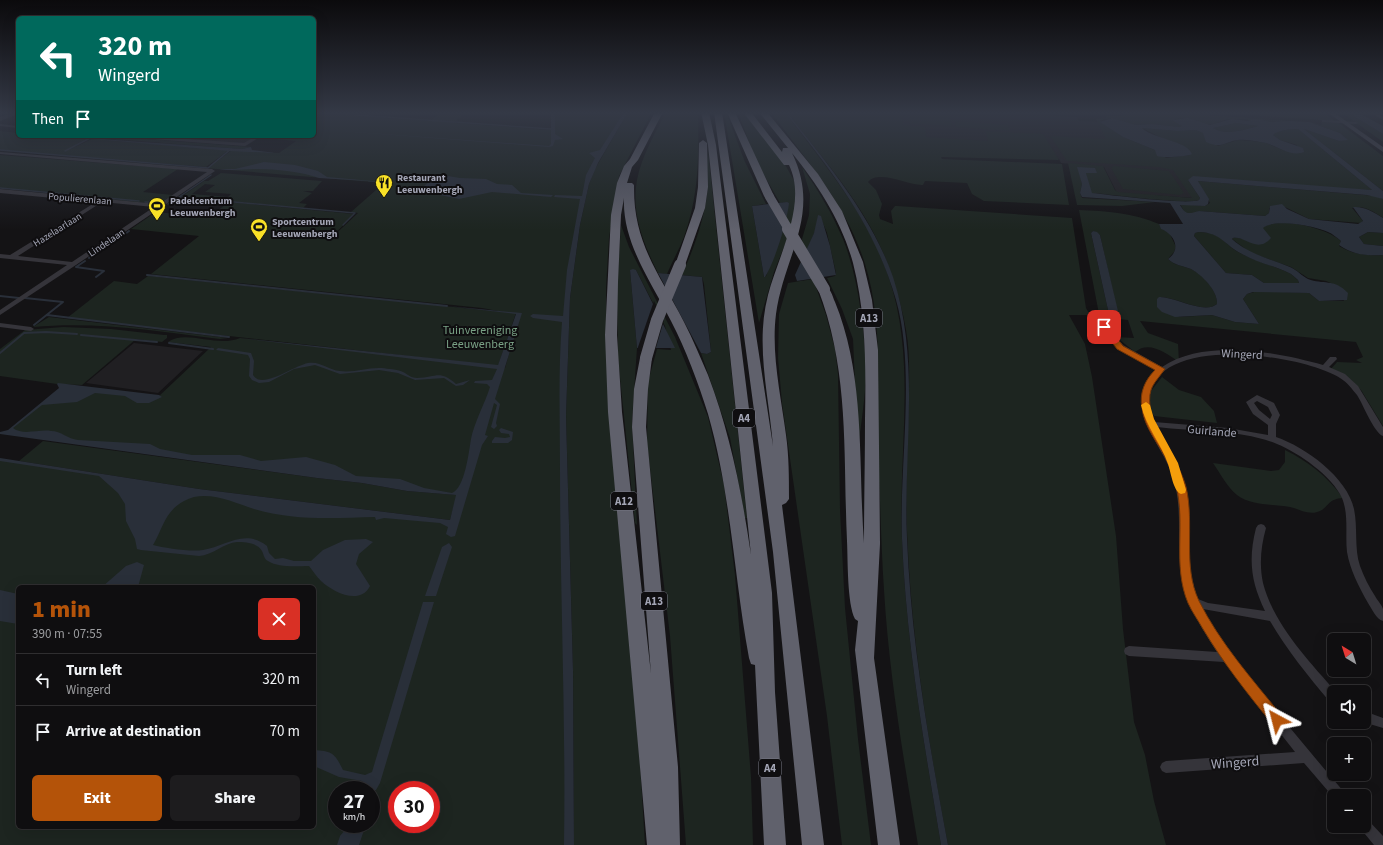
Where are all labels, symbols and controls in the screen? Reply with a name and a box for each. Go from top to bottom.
text: 320 m [98,26,172,66]
icon: left [32,32,84,84]
text: Wingerd [98,63,160,88]
icon: arrive [72,108,94,130]
text: Then [32,109,64,130]
place label: Restaurant Leeuwenbergh [397,171,463,197]
restaurant icon: Restaurant Leeuwenbergh [374,173,394,198]
street label: Populierenlaan [48,189,112,209]
place label: Padelcentrum Leeuwenbergh [170,194,236,220]
sports icon: Padelcentrum Leeuwenbergh [147,196,167,221]
street label: Hazelaarlaan [31,209,85,250]
place label: Sportcentrum Leeuwenbergh [272,215,338,241]
sports icon: Sportcentrum Leeuwenbergh [249,217,269,242]
street label: Lindelaan [85,225,128,260]
road number: A13 [856,309,882,327]
pin [1087,310,1121,344]
icon: arrive [1093,316,1115,338]
park label: Tuinvereniging Leeuwenberg [443,322,517,353]
street label: Wingerd [1221,345,1263,364]
road number: A4 [733,409,755,427]
street label: Guirlande [1187,421,1237,442]
road number: A12 [611,492,637,510]
text: 1 min [32,592,91,627]
road number: A13 [641,592,667,610]
button: close [258,598,300,640]
text: 390 m · 07:55 [32,625,102,643]
north arrow [1327,633,1371,677]
map controls [1327,633,1371,833]
text: Turn left [66,660,122,681]
icon: left [32,669,54,691]
text: 320 m [262,669,300,690]
text: Wingerd [66,681,111,699]
button: sound [1327,685,1371,729]
position arrow [1256,699,1298,741]
icon: arrive [32,721,54,743]
text: Arrive at destination [66,721,201,742]
text: 70 m [270,721,300,742]
button: + [1327,737,1371,781]
street label: Wingerd [1210,751,1260,775]
road number: A4 [759,759,781,777]
button: Exit [32,775,162,821]
button: Share [170,775,300,821]
speed limit sign: 30 [388,781,440,833]
text: 27 [343,788,365,816]
button: − [1327,789,1371,833]
text: km/h [343,810,365,824]

